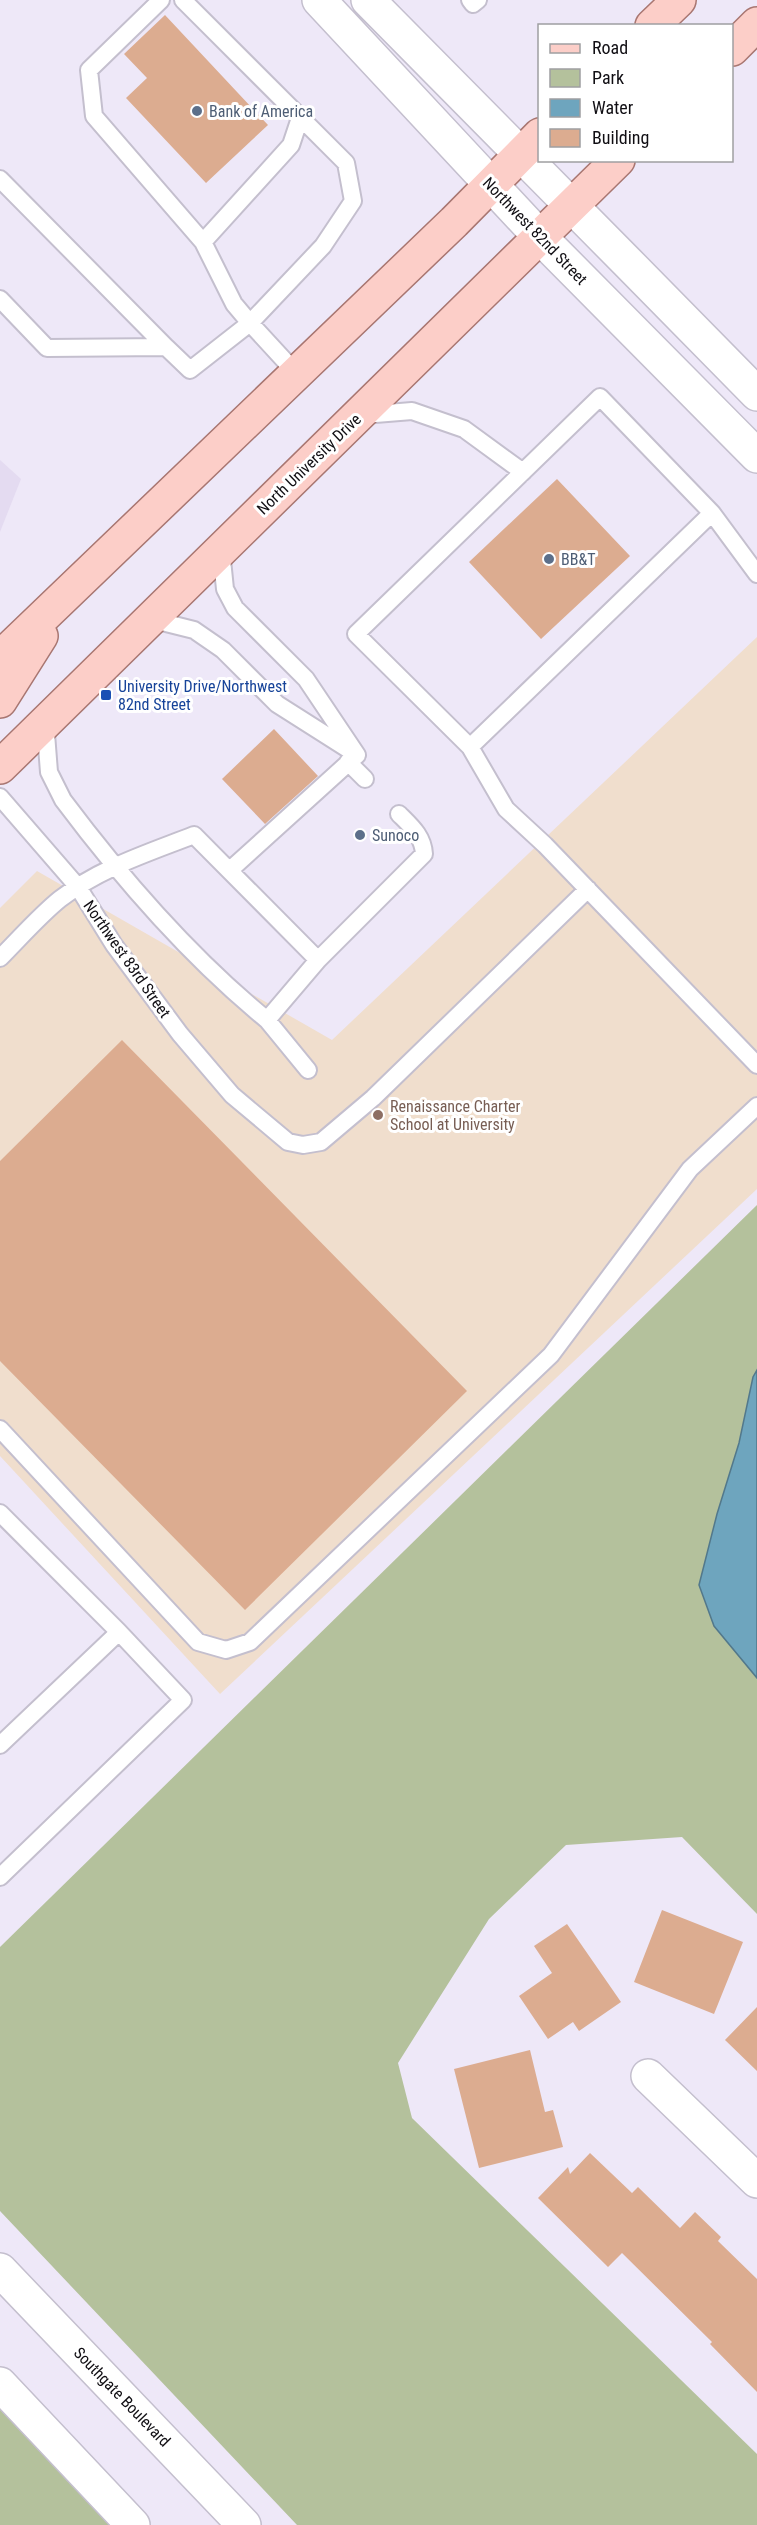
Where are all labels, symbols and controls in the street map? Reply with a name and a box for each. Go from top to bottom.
legend [538,24,733,162]
text: Road [592,37,628,58]
text: Park [592,67,624,88]
text: Water [592,97,634,118]
place label: Bank of America [209,102,313,121]
marker: Bank of America [190,104,204,118]
text: Building [592,127,649,148]
street label: Northwest 82nd Street [479,173,591,289]
street label: North University Drive [253,410,365,518]
place label: BB&T [561,550,596,569]
marker: BB&T [542,552,556,566]
place label: University Drive/Northwest 82nd Street [118,677,287,714]
marker: University Drive/Northwest 82nd Street [99,688,113,702]
place label: Sunoco [372,826,419,845]
marker: Sunoco [353,828,367,842]
street label: Northwest 83rd Street [79,897,175,1022]
place label: Renaissance Charter School at University [390,1097,521,1134]
marker: Renaissance Charter School at University [371,1108,385,1122]
street label: Southgate Boulevard [70,2343,174,2451]

